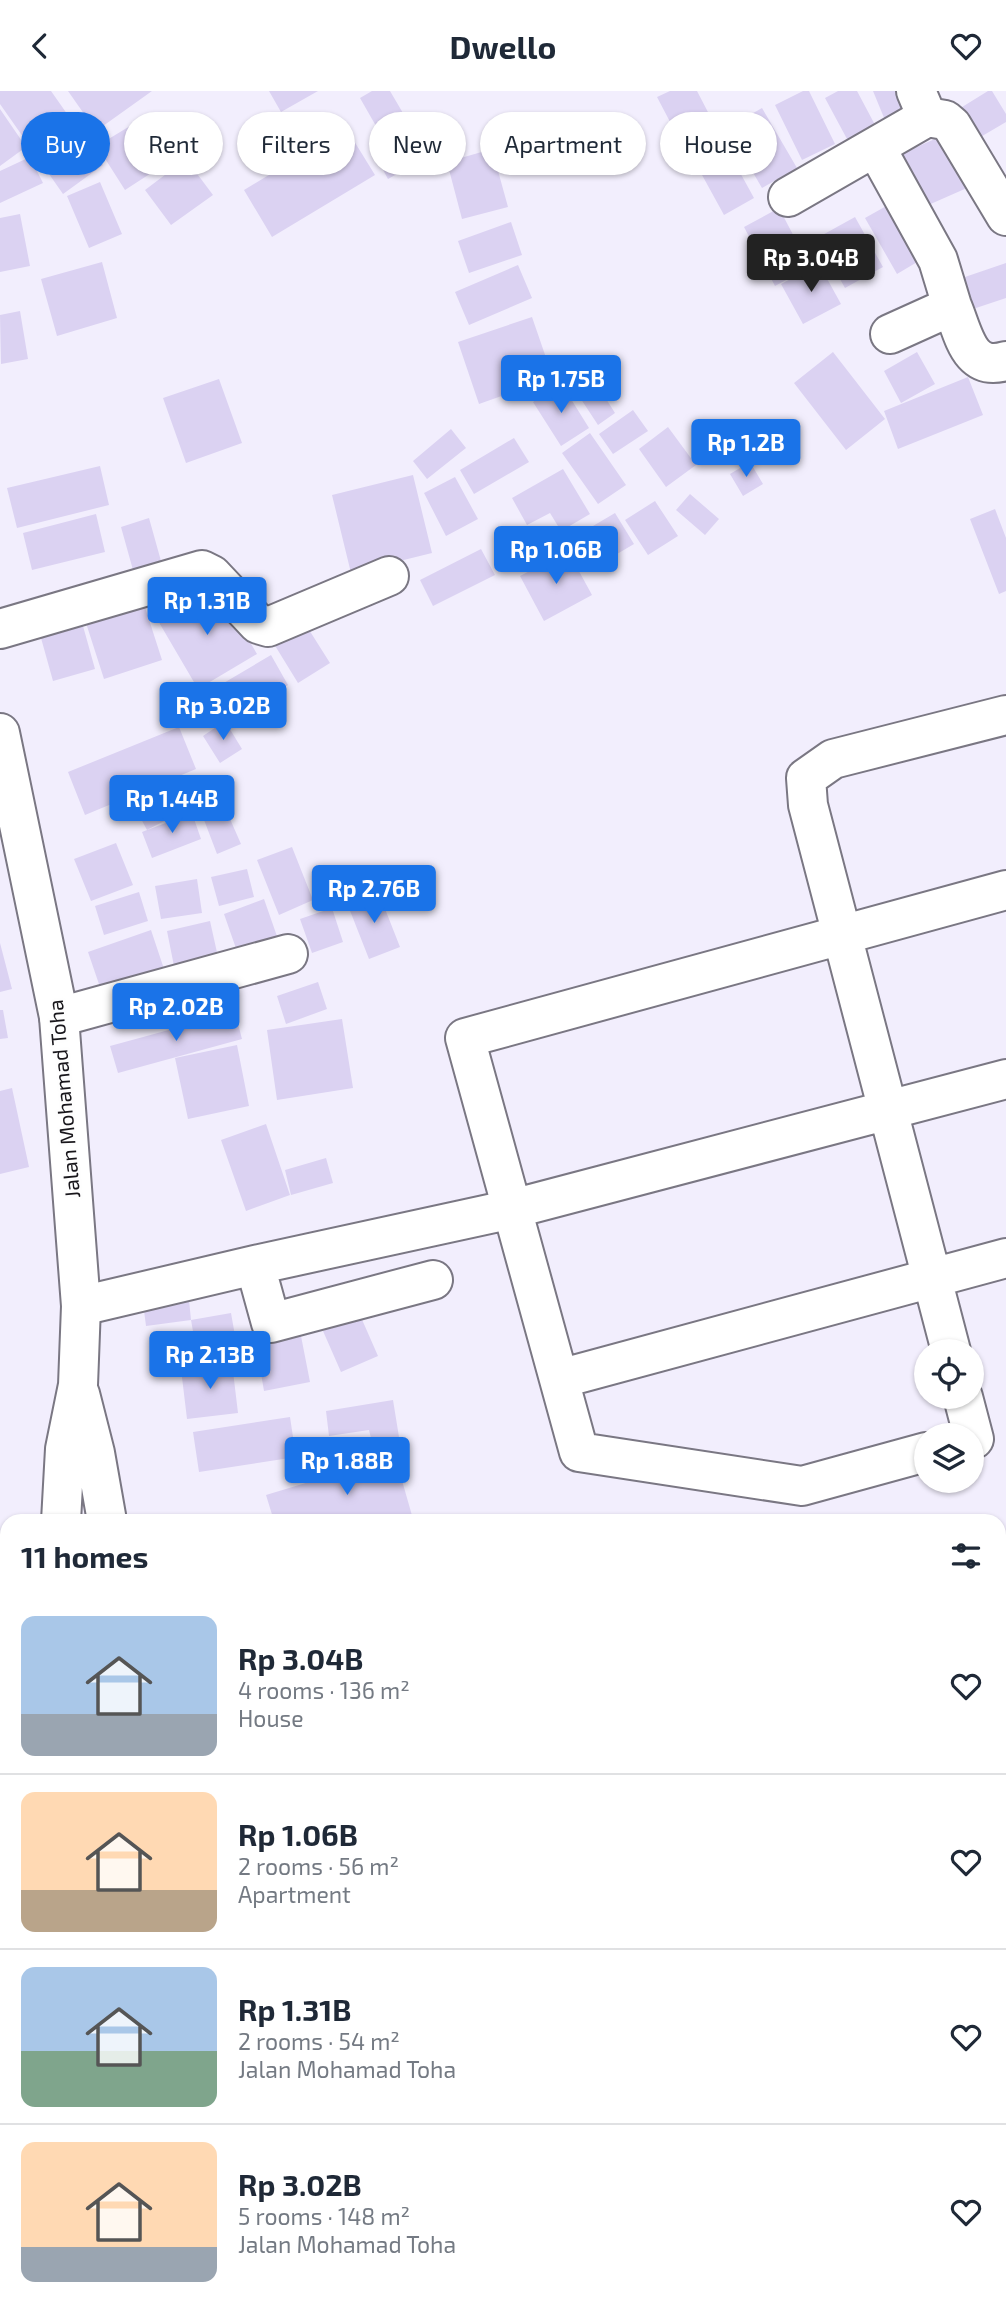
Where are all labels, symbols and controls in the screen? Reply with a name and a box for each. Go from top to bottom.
icon: back [21,27,59,65]
text: Dwello [450,27,556,65]
icon: heart [947,27,985,65]
chip: Buy [21,112,110,175]
chip: Rent [124,112,223,175]
chip: Filters [237,112,355,175]
chip: New [369,112,466,175]
chip: Apartment [480,112,646,175]
chip: House [660,112,777,175]
pin: Rp 3.04B [739,235,883,294]
text: Rp 3.04B [763,243,859,271]
pin: Rp 1.75B [489,355,633,415]
text: Rp 1.75B [517,364,605,392]
pin: Rp 1.2B [681,419,811,479]
text: Rp 1.2B [707,428,785,456]
pin: Rp 1.06B [484,526,628,586]
text: Rp 1.06B [510,535,602,563]
pin: Rp 1.31B [135,577,279,637]
text: Rp 1.31B [164,586,250,614]
pin: Rp 3.02B [151,683,295,742]
text: Rp 3.02B [176,691,270,719]
pin: Rp 1.44B [100,775,244,835]
text: Rp 1.44B [125,784,219,812]
pin: Rp 2.76B [302,865,446,925]
text: Rp 2.76B [328,874,420,902]
pin: Rp 2.02B [104,983,248,1043]
text: Rp 2.02B [128,992,224,1020]
street label: Jalan Mohamad Toha [42,999,84,1199]
pin: Rp 2.13B [138,1331,282,1391]
map controls [914,1339,984,1493]
button: locate [914,1339,984,1409]
text: Rp 2.13B [165,1340,255,1368]
button: layers [914,1423,984,1493]
pin: Rp 1.88B [275,1437,419,1497]
text: Rp 1.88B [301,1446,393,1474]
icon: filters [947,1537,985,1575]
text: 11 homes [21,1538,148,1574]
text: Rp 3.04B [238,1640,363,1676]
icon: home [77,1644,161,1728]
icon: heart [947,1667,985,1705]
text: 4 rooms · 136 m² [238,1676,410,1704]
text: House [238,1704,304,1732]
text: Rp 1.06B [238,1816,358,1852]
icon: home [77,1820,161,1904]
icon: heart [947,1843,985,1881]
text: 2 rooms · 56 m² [238,1852,399,1880]
text: Apartment [238,1880,351,1908]
text: Rp 1.31B [238,1991,351,2027]
icon: home [77,1995,161,2079]
icon: heart [947,2018,985,2056]
text: 2 rooms · 54 m² [238,2027,400,2055]
text: Jalan Mohamad Toha [238,2055,456,2083]
text: Rp 3.02B [238,2166,362,2202]
icon: home [77,2170,161,2254]
icon: heart [947,2193,985,2231]
text: 5 rooms · 148 m² [238,2202,410,2230]
text: Jalan Mohamad Toha [238,2230,456,2258]

